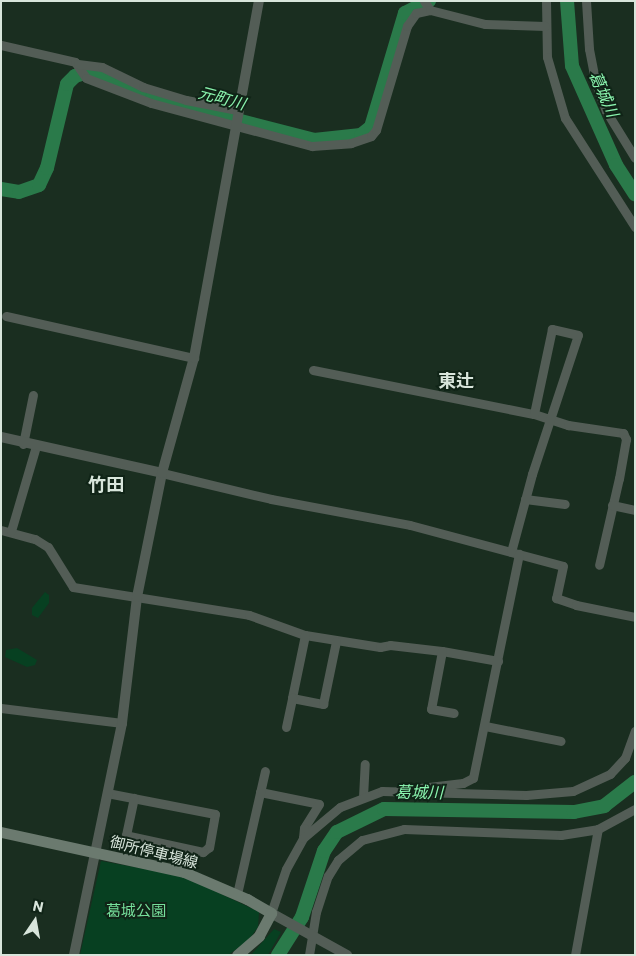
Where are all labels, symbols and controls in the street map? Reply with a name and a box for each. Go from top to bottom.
water label: 葛城川 [585,68,623,120]
water label: 元町川 [196,83,248,113]
district label: 東辻 [438,369,474,391]
district label: 竹田 [88,473,124,495]
water label: 葛城川 [395,782,443,802]
street label: 御所停車場線 [108,832,200,872]
north arrow [10,896,60,946]
text: N [31,896,45,915]
park label: 葛城公園 [106,902,166,920]

